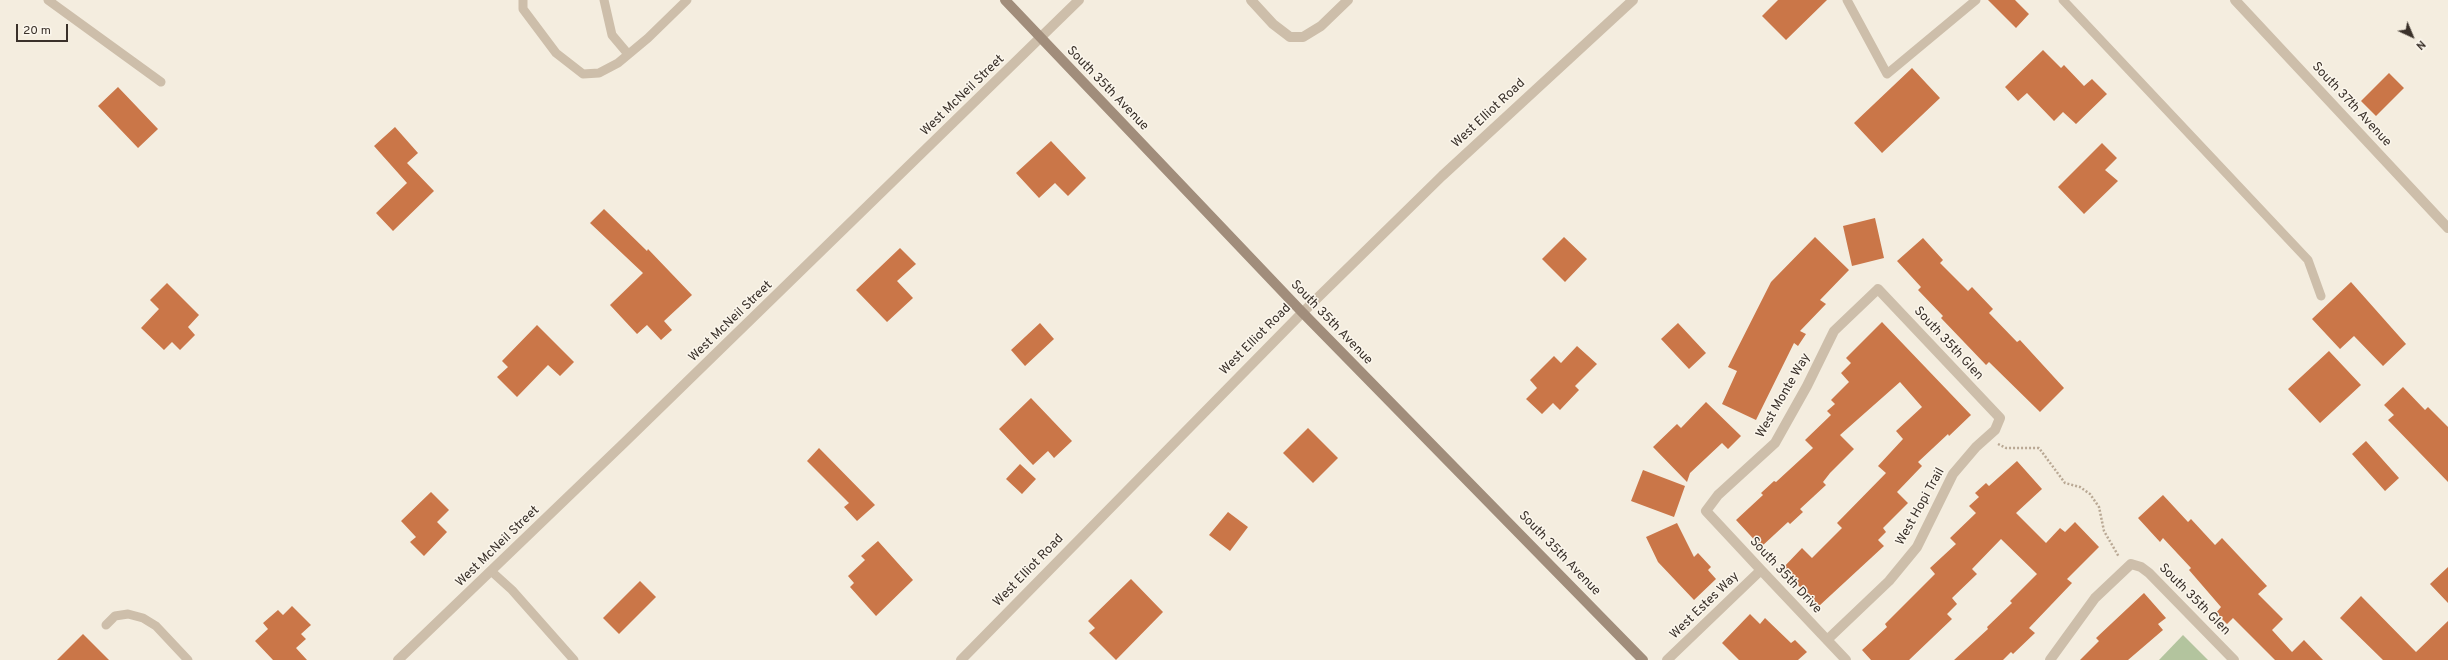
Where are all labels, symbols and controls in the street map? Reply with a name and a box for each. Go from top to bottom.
scale bar [18,16,70,42]
north arrow [2392,16,2432,56]
text: 20 m [23,23,51,39]
text: N [2413,37,2428,52]
street label: South 35th Avenue [1063,43,1151,135]
street label: West McNeil Street [918,52,1008,140]
street label: South 37th Avenue [2308,60,2394,150]
street label: West Elliot Road [1449,76,1529,152]
street label: South 35th Avenue [1287,277,1375,369]
street label: West McNeil Street [686,278,776,366]
street label: West Elliot Road [1217,301,1295,379]
street label: South 35th Glen [1910,304,1986,384]
street label: West Monte Way [1753,351,1815,441]
street label: West Hopi Trail [1893,465,1949,549]
street label: West McNeil Street [453,503,543,591]
street label: South 35th Avenue [1515,508,1603,600]
street label: West Elliot Road [991,532,1067,610]
street label: South 35th Drive [1746,535,1824,617]
street label: South 35th Glen [2155,561,2233,639]
street label: West Estes Way [1667,569,1743,643]

